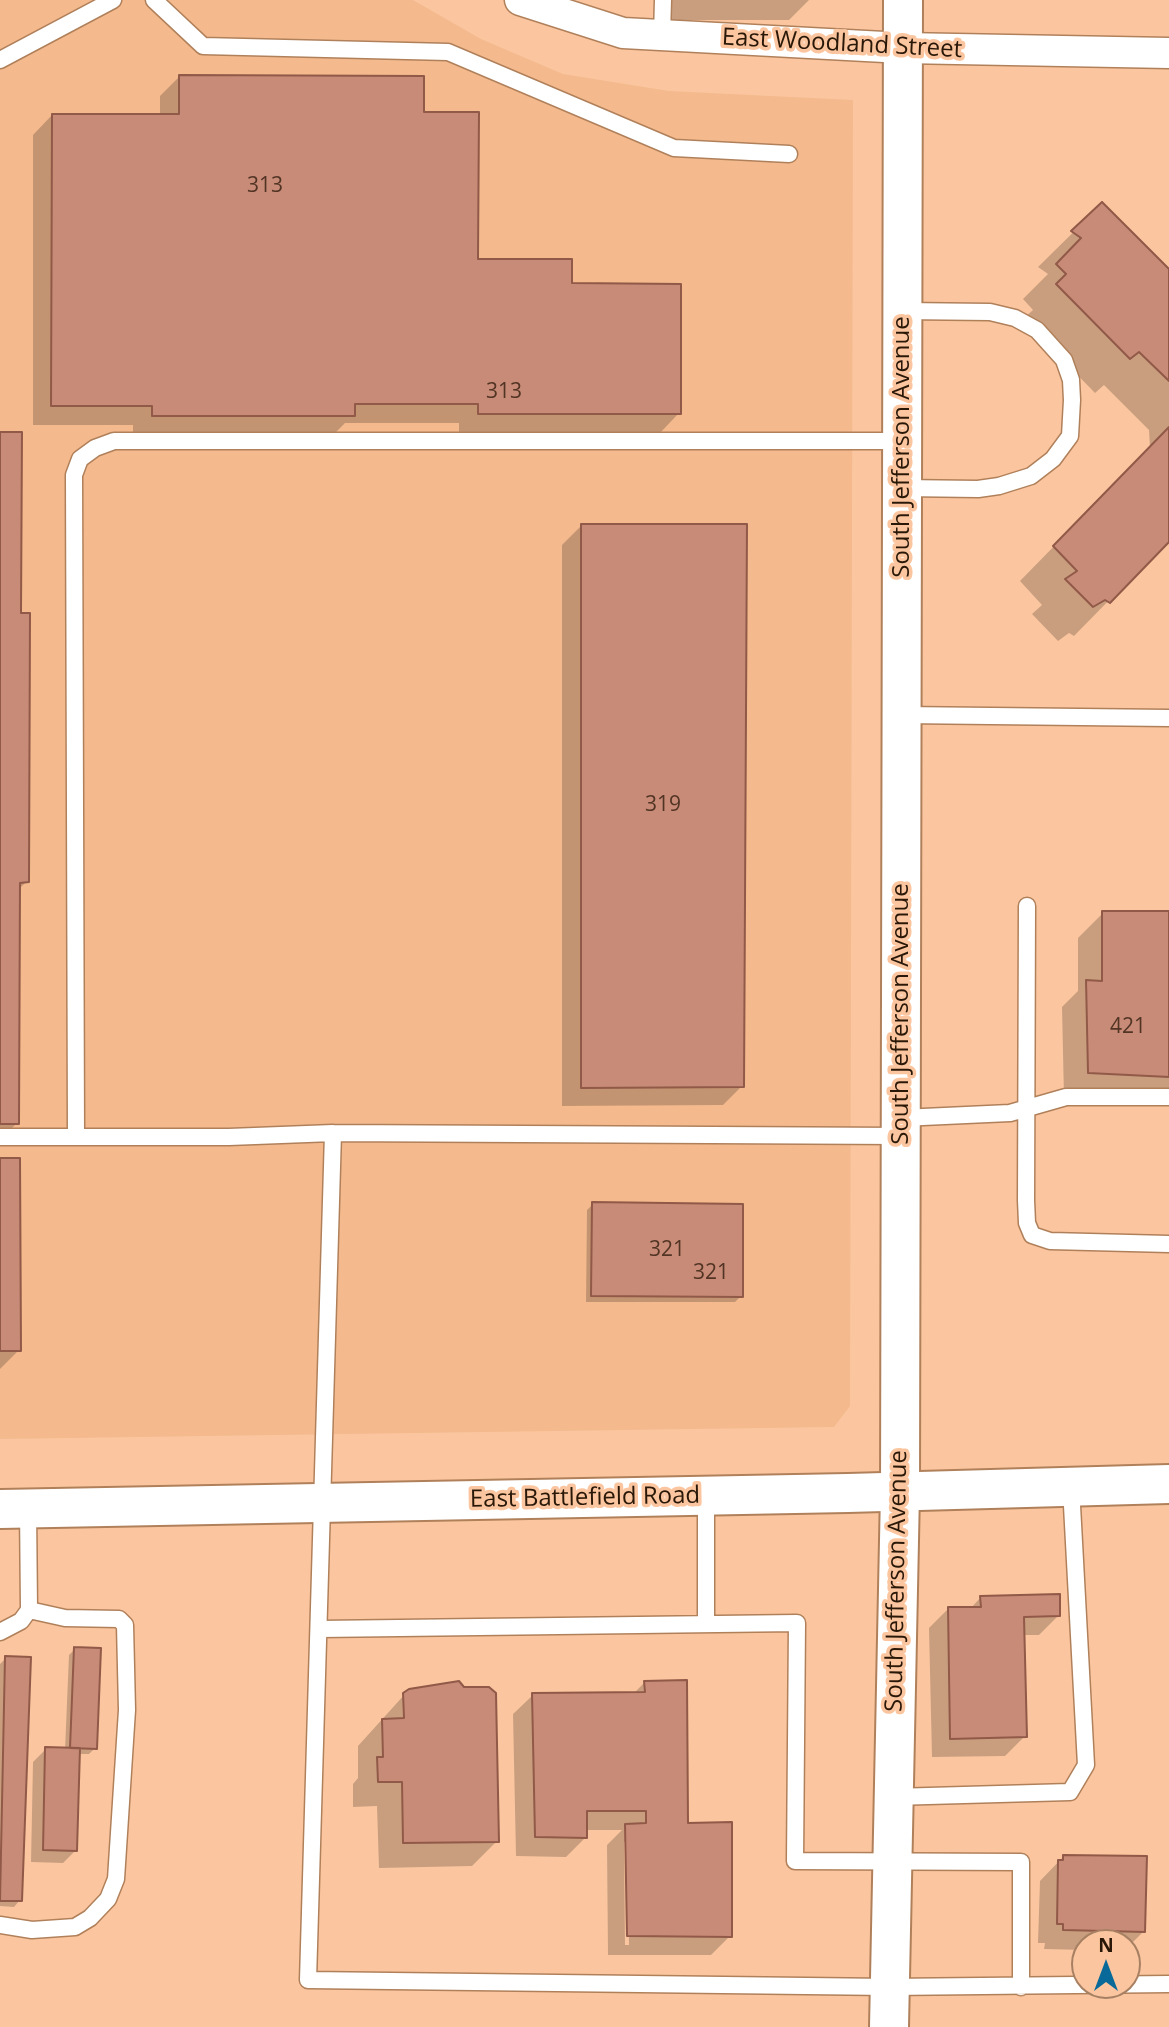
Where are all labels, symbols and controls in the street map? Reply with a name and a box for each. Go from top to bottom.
street label: East Woodland Street [721,23,963,65]
house number: 313 [247,173,283,199]
street label: South Jefferson Avenue [888,316,916,578]
house number: 313 [486,379,522,405]
house number: 319 [645,792,681,818]
street label: South Jefferson Avenue [887,883,915,1145]
house number: 421 [1110,1014,1146,1040]
house number: 321 [649,1237,685,1263]
house number: 321 [693,1260,729,1286]
street label: South Jefferson Avenue [880,1450,914,1712]
street label: East Battlefield Road [470,1482,700,1514]
north arrow [1071,1929,1141,1999]
text: N [1098,1932,1114,1958]

